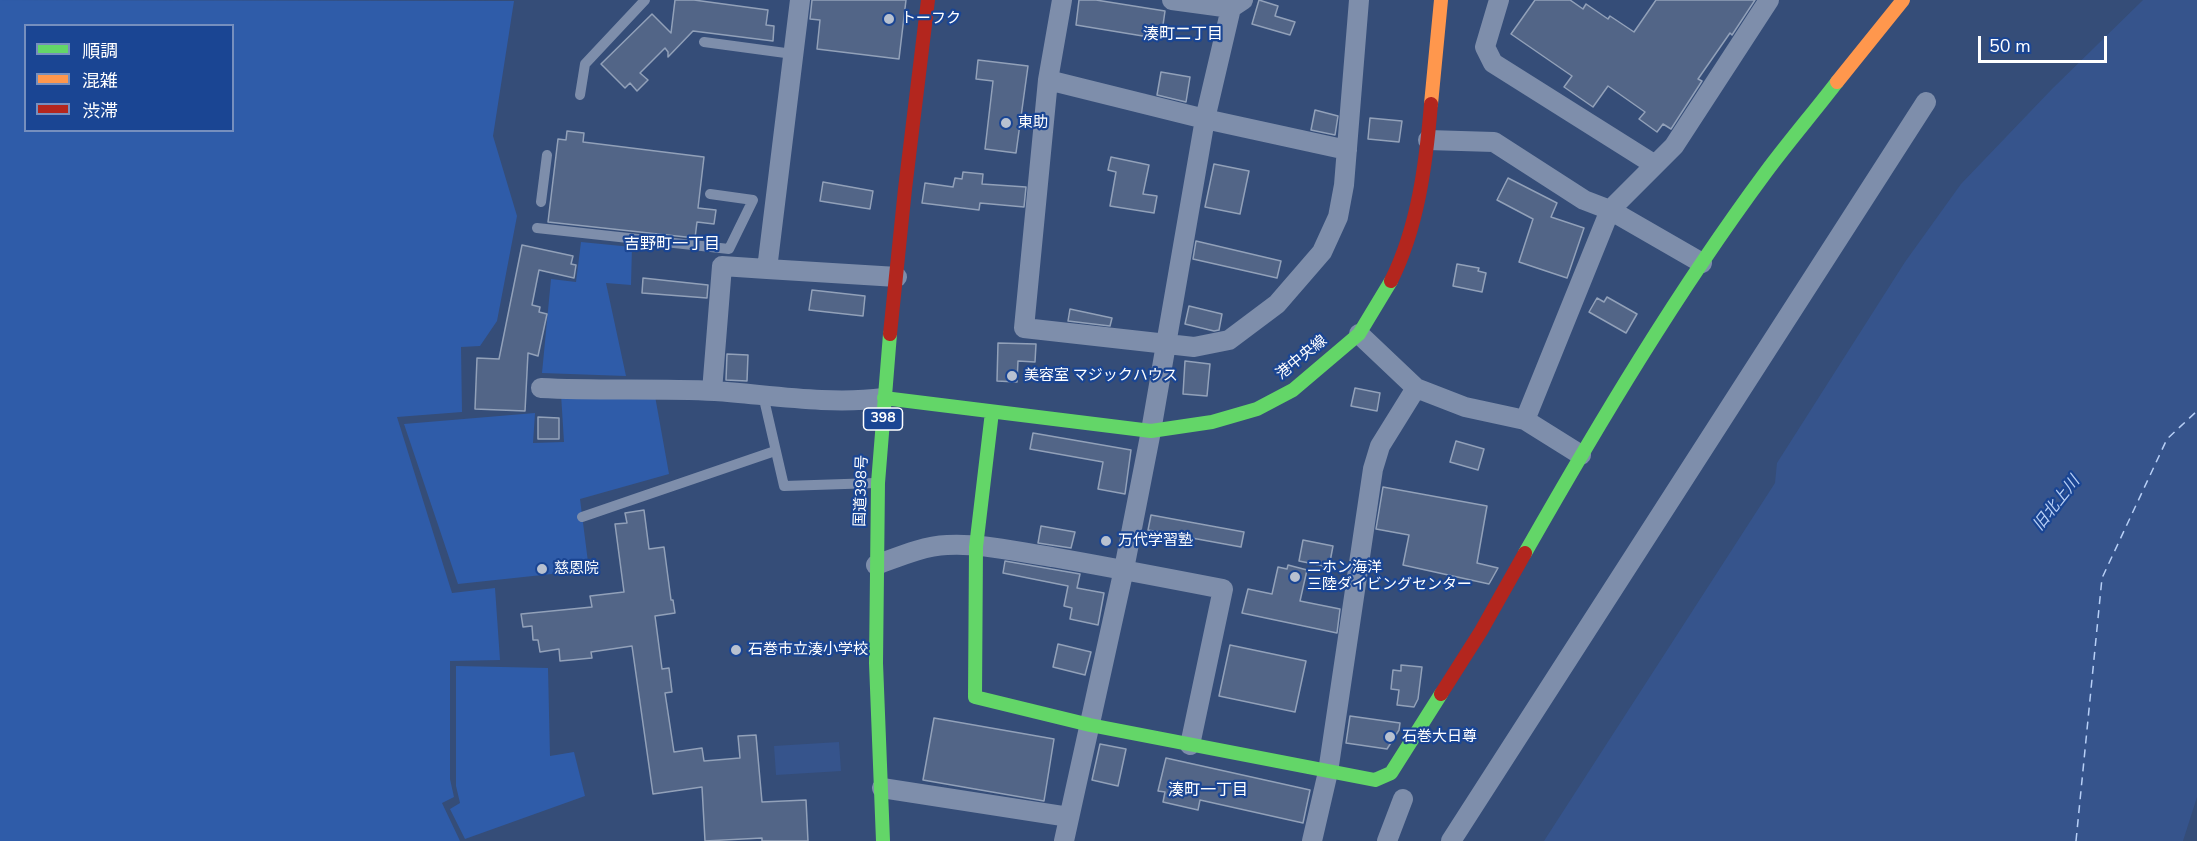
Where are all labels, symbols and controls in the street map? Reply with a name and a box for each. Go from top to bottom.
place label: トーフク [901,10,961,28]
marker: トーフク [882,12,896,26]
legend [24,24,234,132]
scale bar [1981,24,2110,62]
district label: 湊町二丁目 [1143,25,1223,45]
text: 50 m [1989,34,2031,58]
text: 順調 [82,39,118,63]
text: 混雑 [82,69,118,93]
text: 渋滞 [82,99,118,123]
place label: 東助 [1018,114,1048,132]
marker: 東助 [999,116,1013,130]
district label: 吉野町一丁目 [624,235,720,255]
street label: 港中央線 [1273,332,1331,384]
place label: 美容室 マジックハウス [1024,367,1178,385]
marker: 美容室 マジックハウス [1005,369,1019,383]
road number: 398 [864,408,902,430]
street label: 国道398号 [852,455,872,527]
water label: 旧北上川 [2030,473,2084,535]
place label: 万代学習塾 [1118,532,1193,550]
marker: 万代学習塾 [1099,534,1113,548]
place label: ニホン海洋 三陸ダイビングセンター [1307,559,1472,594]
place label: 慈恩院 [554,560,599,578]
marker: 慈恩院 [535,562,549,576]
marker: ニホン海洋 三陸ダイビングセンター [1288,570,1302,584]
place label: 石巻市立湊小学校 [748,641,868,659]
marker: 石巻市立湊小学校 [729,643,743,657]
place label: 石巻大日尊 [1402,728,1477,746]
marker: 石巻大日尊 [1383,730,1397,744]
district label: 湊町一丁目 [1168,781,1248,801]

